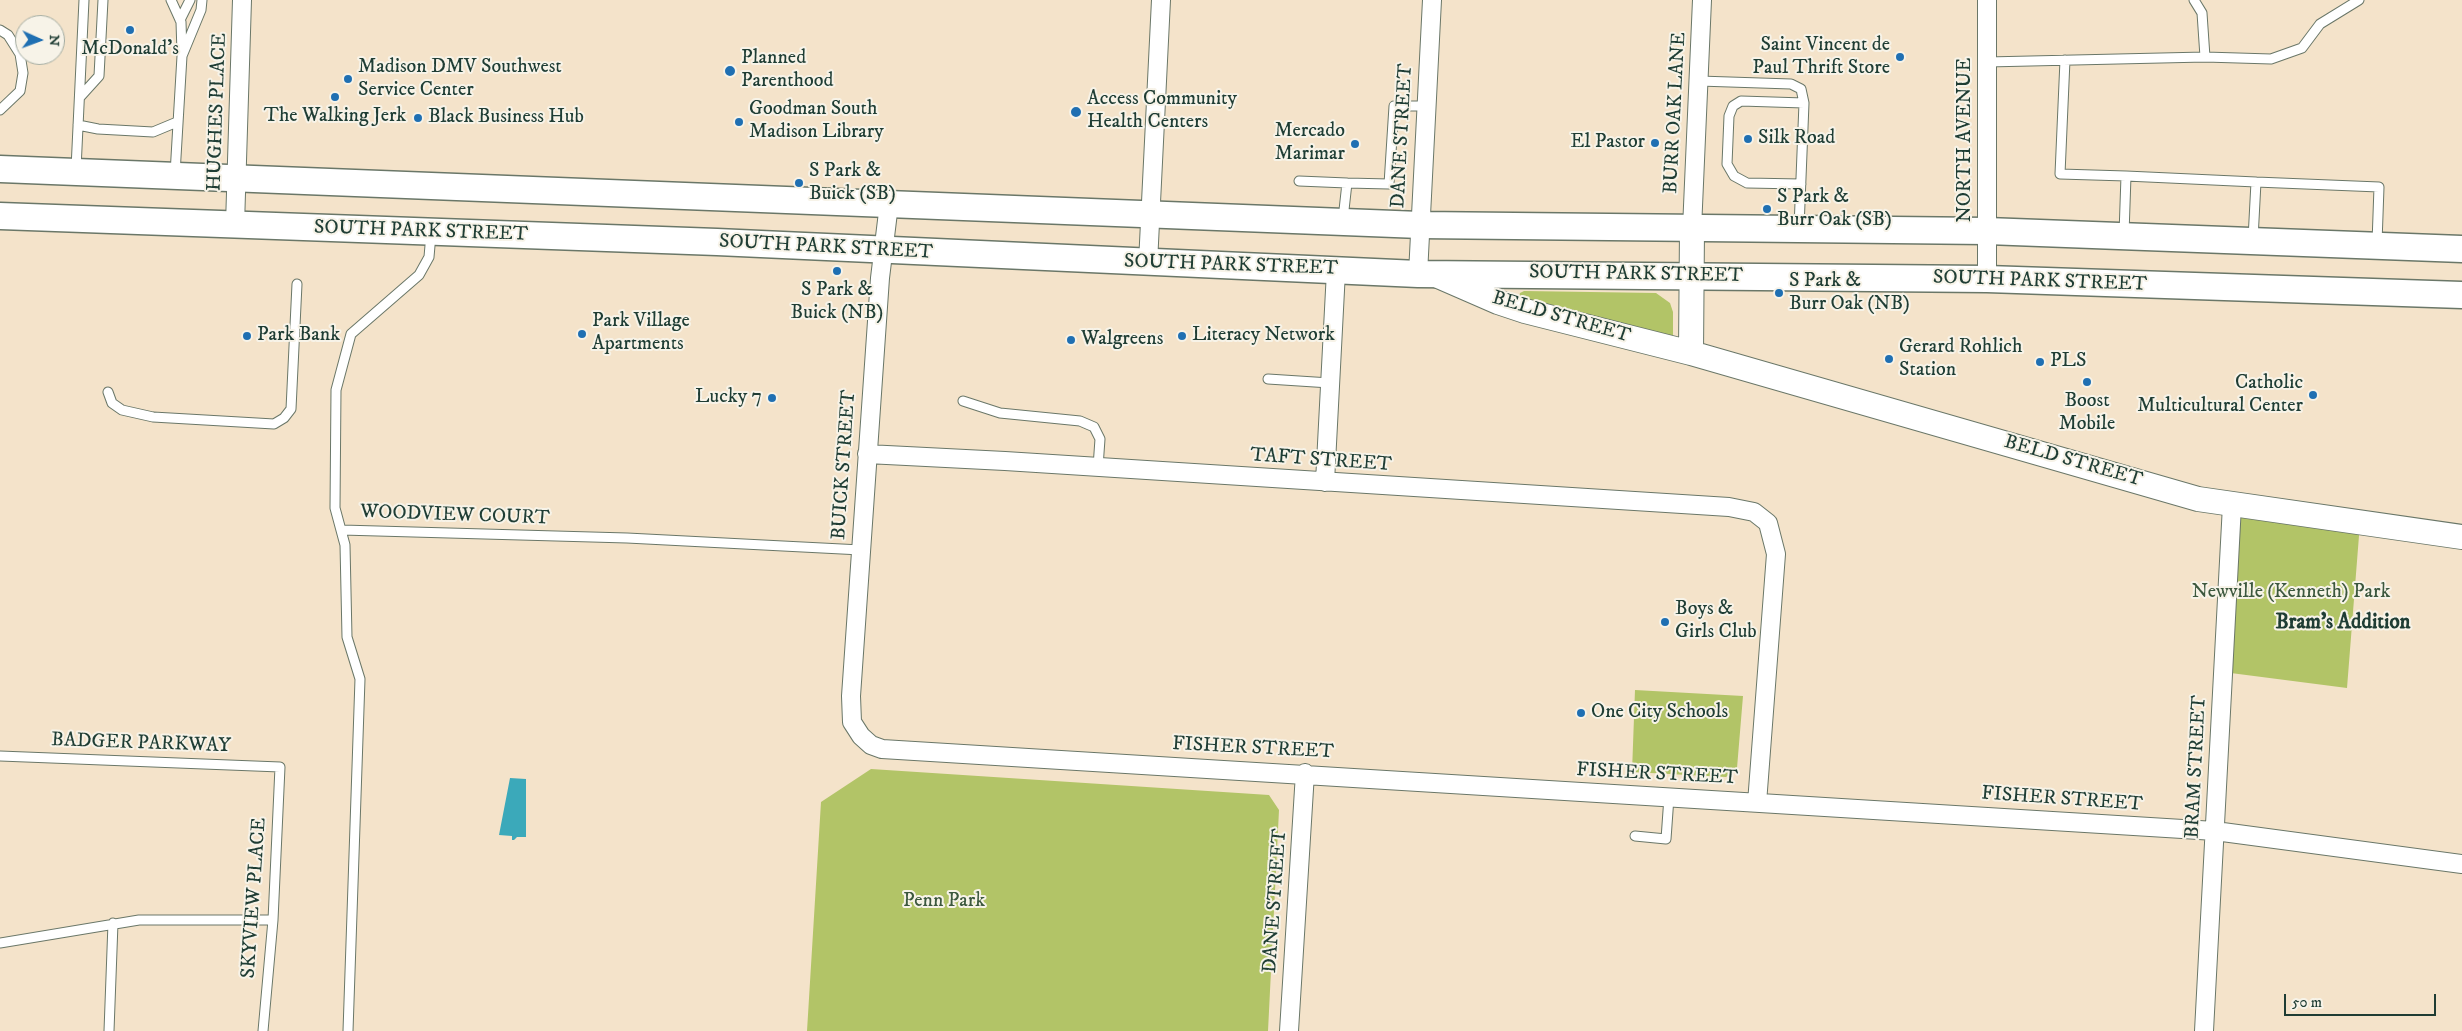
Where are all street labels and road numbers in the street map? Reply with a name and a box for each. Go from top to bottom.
street label: BURR OAK LANE [1660,31,1692,195]
street label: HUGHES PLACE [203,33,233,191]
street label: NORTH AVENUE [1954,58,1978,222]
street label: DANE STREET [1387,63,1419,209]
street label: SOUTH PARK STREET [314,216,528,248]
street label: SOUTH PARK STREET [718,230,934,266]
street label: SOUTH PARK STREET [1124,250,1338,282]
street label: SOUTH PARK STREET [1529,261,1743,289]
street label: SOUTH PARK STREET [1933,266,2147,298]
street label: BELD STREET [1489,287,1633,349]
street label: BUICK STREET [828,389,862,541]
street label: BELD STREET [2001,431,2145,493]
street label: TAFT STREET [1249,444,1393,478]
street label: WOODVIEW COURT [360,501,550,531]
street label: BRAM STREET [2181,695,2213,839]
street label: BADGER PARKWAY [51,729,231,759]
street label: FISHER STREET [1172,733,1334,765]
street label: FISHER STREET [1576,759,1738,791]
street label: FISHER STREET [1980,782,2144,818]
street label: SKYVIEW PLACE [237,817,273,979]
street label: DANE STREET [1259,828,1293,974]

